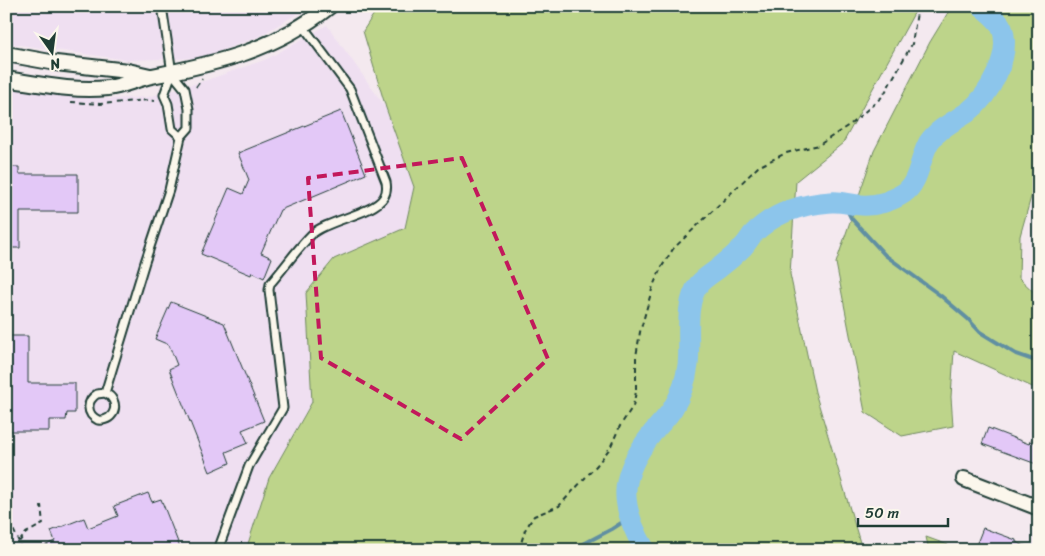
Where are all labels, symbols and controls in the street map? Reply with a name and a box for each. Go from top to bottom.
north arrow [28,28,78,78]
text: N [47,51,64,78]
scale bar [858,496,948,528]
text: 50 m [865,500,900,526]

